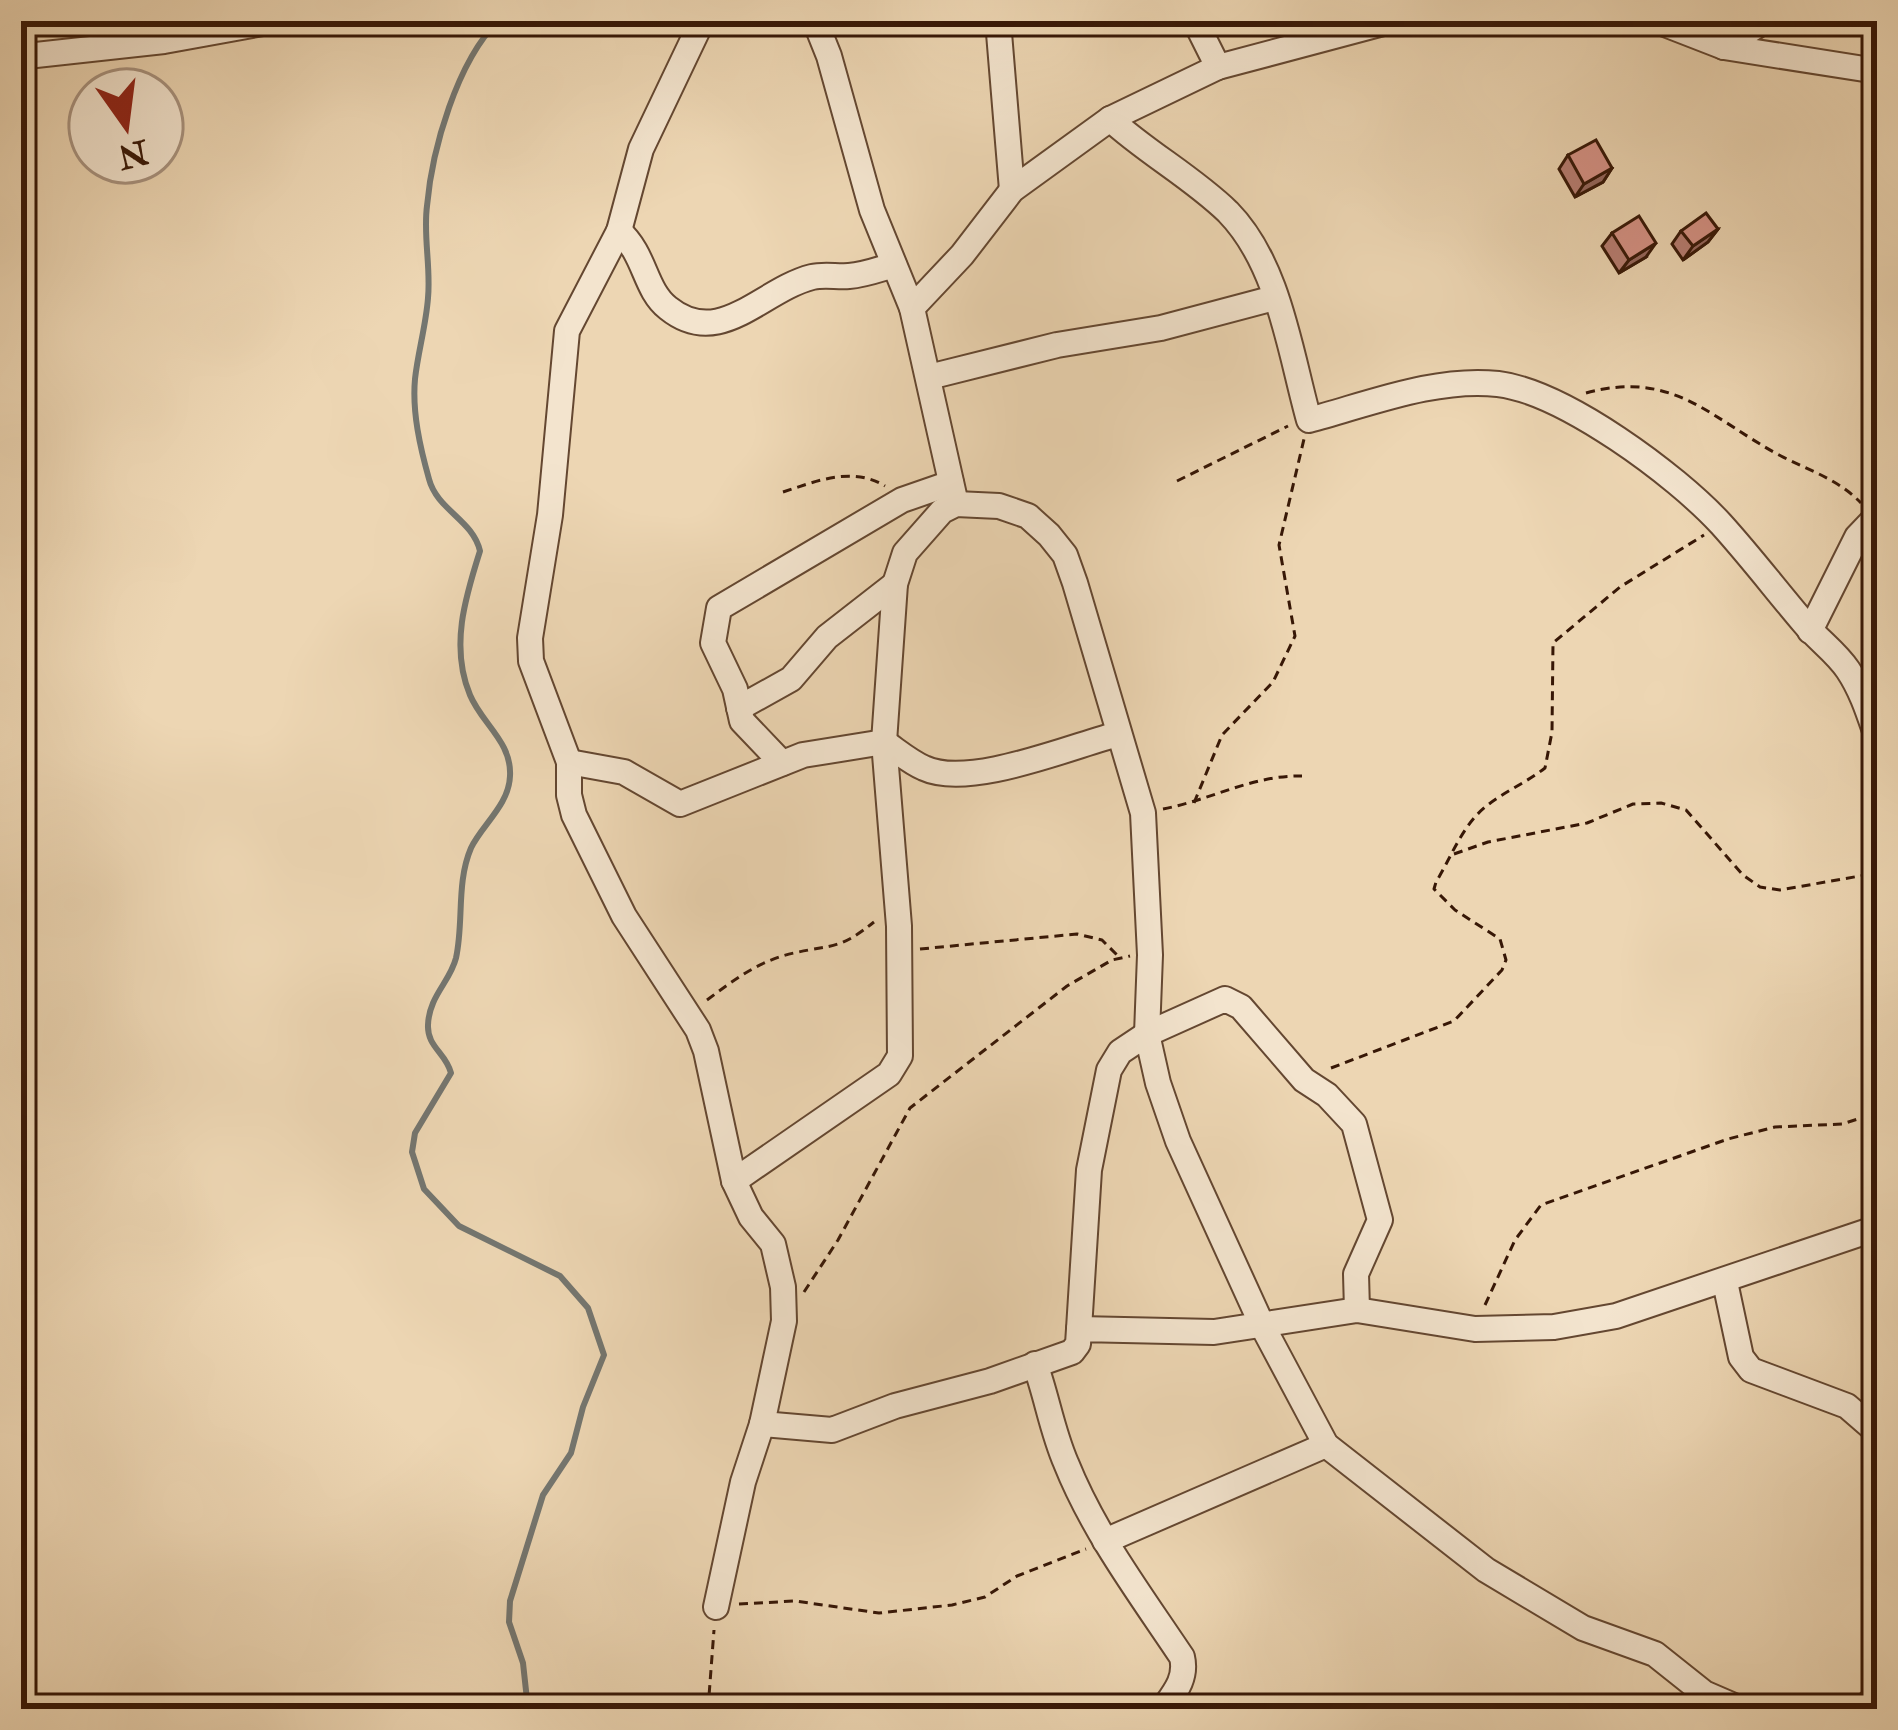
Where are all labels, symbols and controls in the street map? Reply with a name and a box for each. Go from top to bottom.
north arrow [66,66,186,186]
text: N [113,130,153,177]

